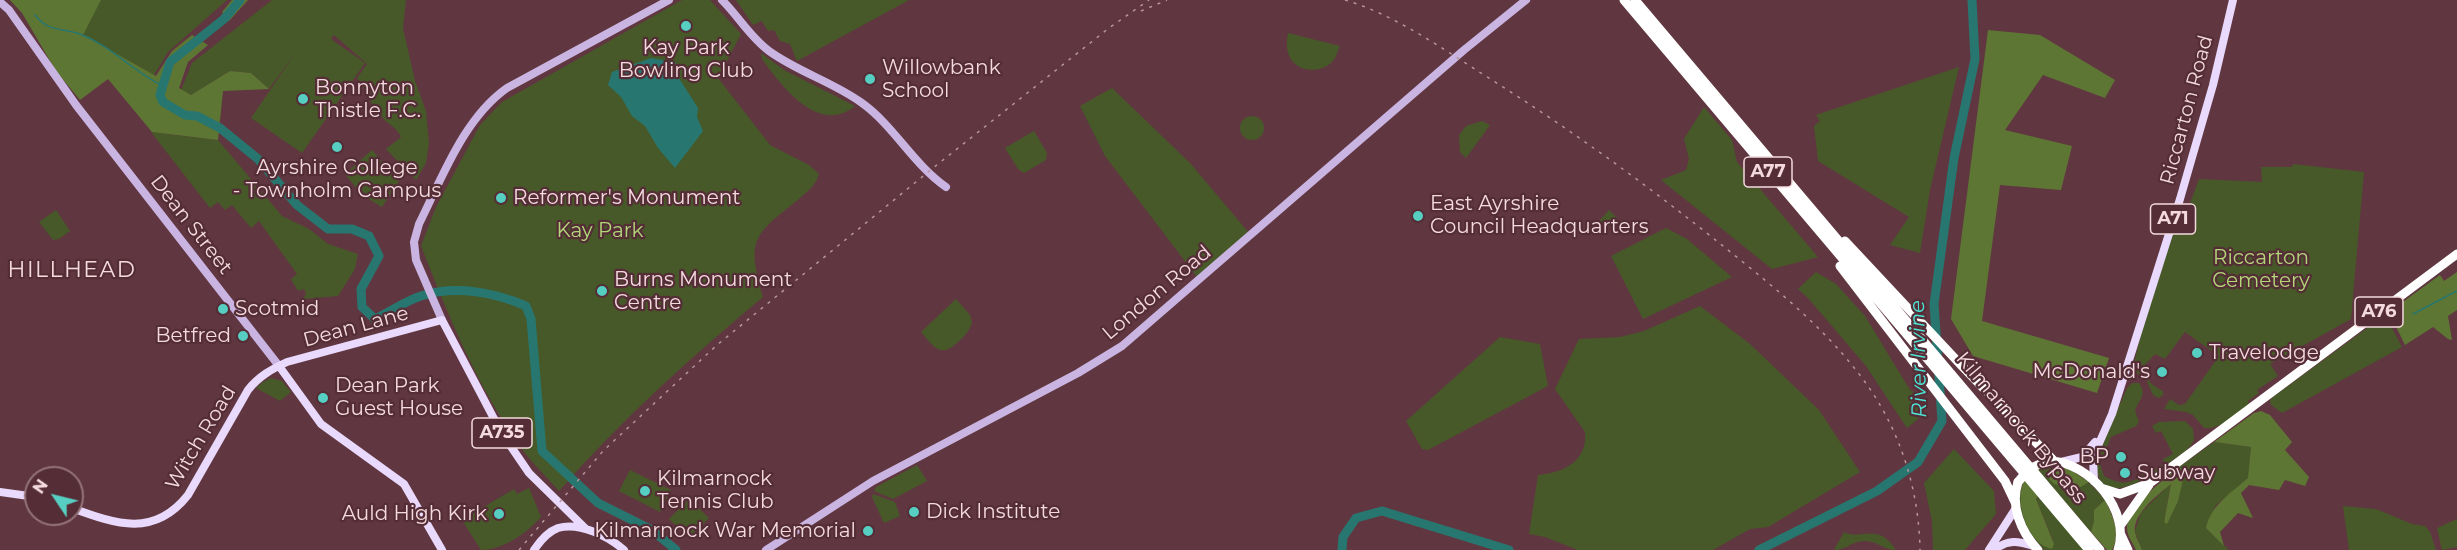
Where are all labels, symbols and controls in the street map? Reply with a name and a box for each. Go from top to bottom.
marker: Kay Park Bowling Club [679,19,693,33]
street label: Riccarton Road [2156,33,2218,187]
place label: Kay Park Bowling Club [619,36,753,83]
place label: Willowbank School [882,56,1001,103]
marker: Willowbank School [863,72,877,86]
place label: Bonnyton Thistle F.C. [315,76,421,123]
marker: Bonnyton Thistle F.C. [296,92,310,106]
marker: Ayrshire College - Townholm Campus [330,140,344,154]
place label: Ayrshire College - Townholm Campus [233,156,441,203]
road number: A77 [1744,157,1792,187]
street label: Dean Street [145,171,237,279]
place label: Reformer's Monument [513,186,740,210]
marker: Reformer's Monument [494,191,508,205]
place label: East Ayrshire Council Headquarters [1430,192,1648,239]
road number: A71 [2150,204,2196,234]
marker: East Ayrshire Council Headquarters [1411,209,1425,223]
park label: Kay Park [556,219,644,243]
street label: London Road [1098,240,1216,346]
park label: Riccarton Cemetery [2212,246,2310,293]
district label: HILLHEAD [8,258,136,284]
place label: Burns Monument Centre [614,268,792,315]
marker: Burns Monument Centre [595,284,609,298]
place label: Scotmid [235,297,319,321]
road number: A76 [2355,297,2403,327]
water label: River Irvine [1905,300,1933,418]
street label: Dean Lane [301,301,411,353]
marker: Scotmid [216,302,230,316]
place label: Betfred [156,324,231,348]
marker: Betfred [236,329,250,343]
place label: Travelodge [2209,341,2319,365]
marker: Travelodge [2190,346,2204,360]
street label: Kilmarnock Bypass [1950,347,2092,509]
place label: McDonald's [2033,360,2150,384]
marker: McDonald's [2155,365,2169,379]
place label: Dean Park Guest House [335,374,463,421]
street label: Witch Road [161,382,241,494]
marker: Dean Park Guest House [316,391,330,405]
road number: A735 [472,418,532,448]
place label: BP [2080,445,2109,469]
marker: BP [2114,450,2128,464]
place label: Subway [2137,461,2215,485]
north arrow [24,466,84,526]
marker: Subway [2118,466,2132,480]
place label: Kilmarnock Tennis Club [657,467,773,514]
text: N [29,476,52,497]
marker: Kilmarnock Tennis Club [638,484,652,498]
place label: Dick Institute [926,500,1060,524]
place label: Auld High Kirk [342,502,487,526]
marker: Dick Institute [907,505,921,519]
marker: Auld High Kirk [492,507,506,521]
place label: Kilmarnock War Memorial [594,519,856,543]
marker: Kilmarnock War Memorial [861,524,875,538]

